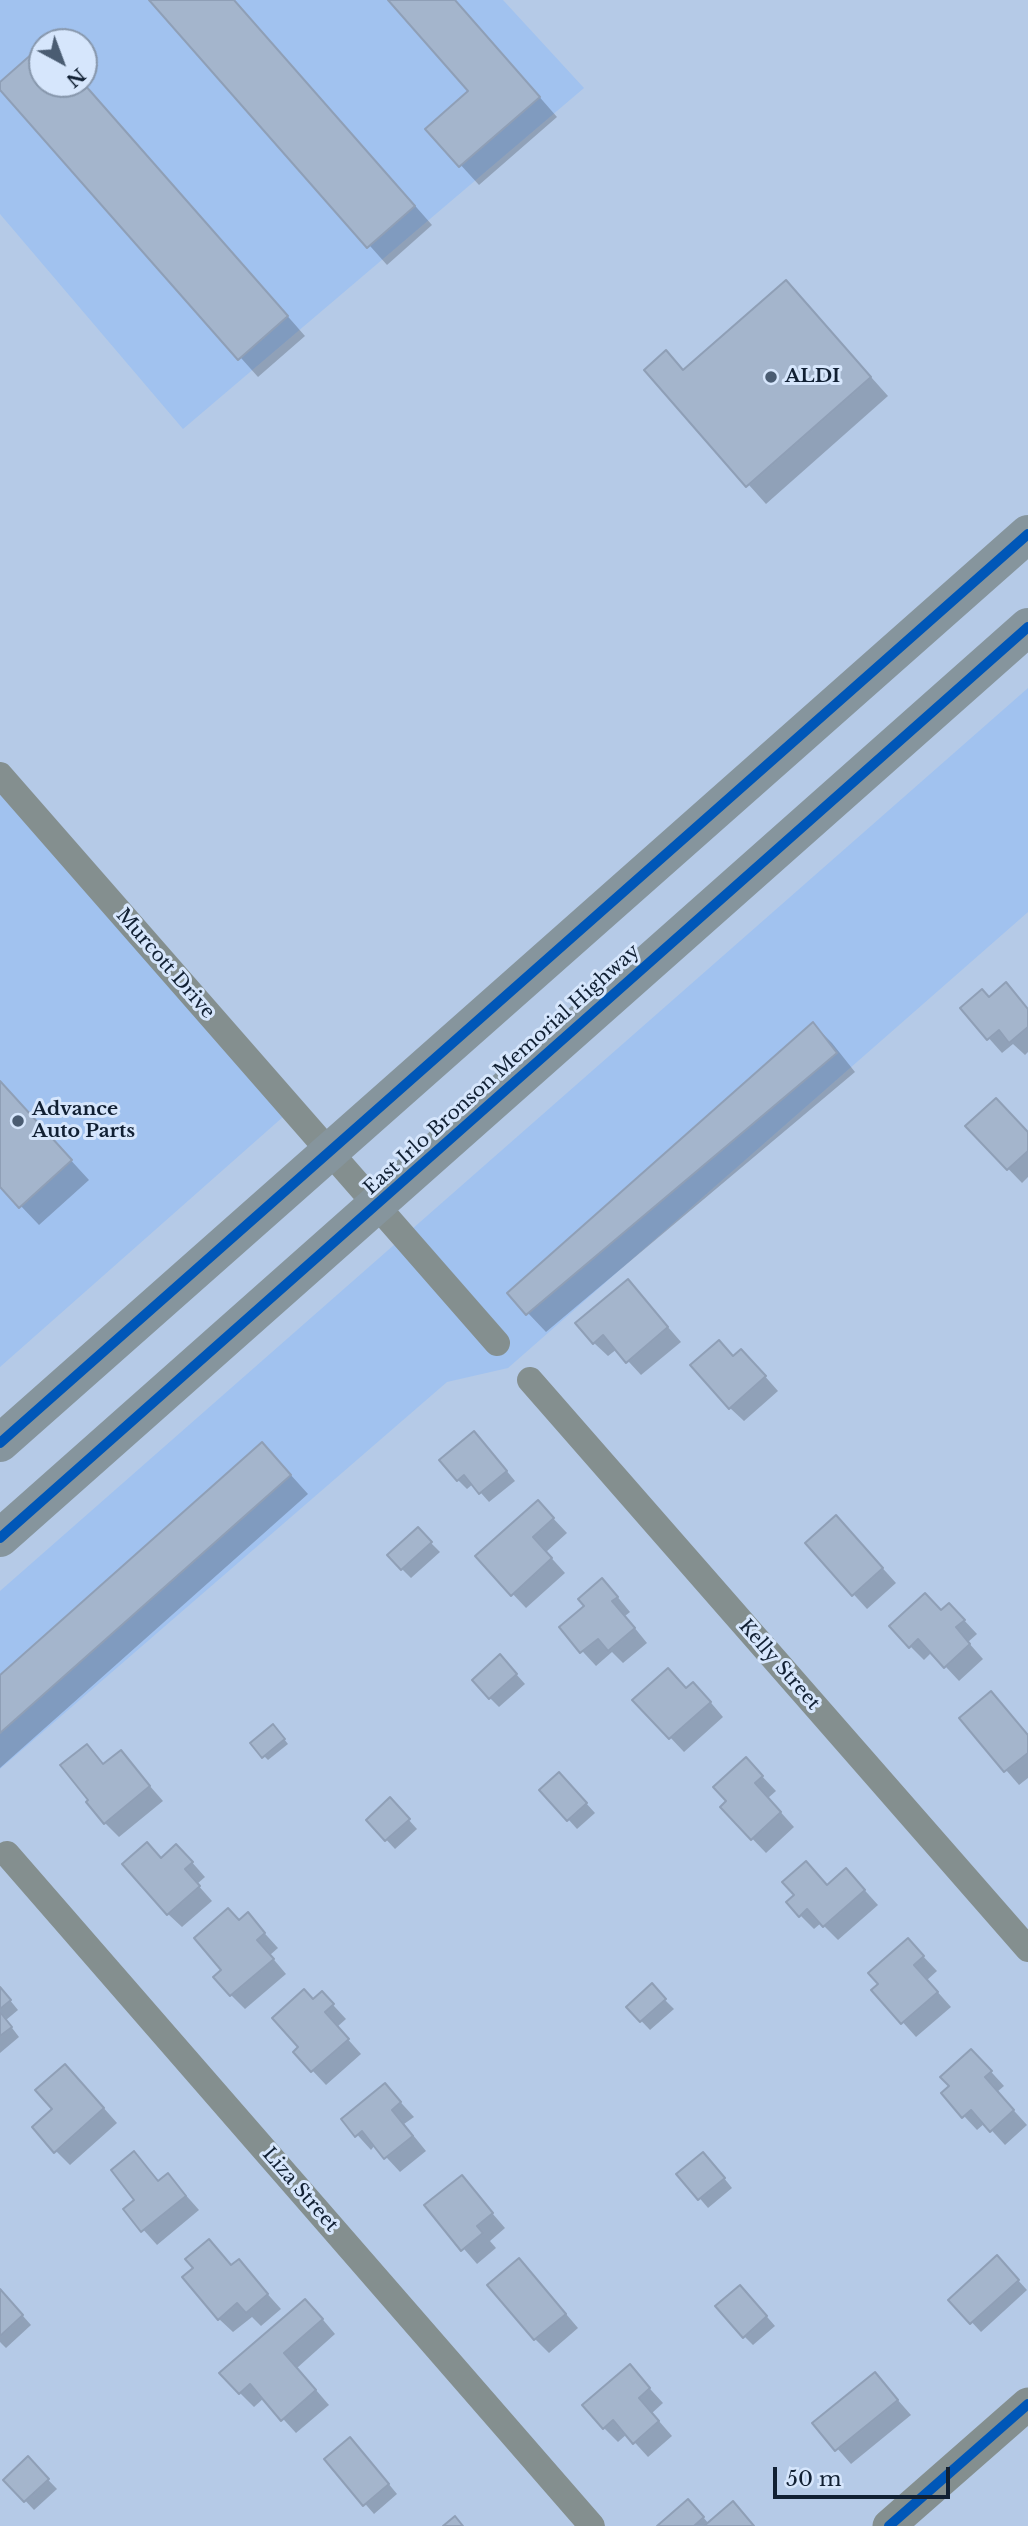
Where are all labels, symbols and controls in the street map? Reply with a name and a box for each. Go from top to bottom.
north arrow [28,28,98,98]
text: N [62,63,90,92]
place label: ALDI [785,366,840,388]
marker: ALDI [763,369,779,385]
street label: Murcott Drive [111,904,219,1024]
street label: East Irlo Bronson Memorial Highway [359,940,645,1200]
place label: Advance Auto Parts [32,1099,135,1143]
marker: Advance Auto Parts [10,1113,26,1129]
street label: Kelly Street [734,1615,824,1715]
street label: Liza Street [257,2143,343,2237]
scale bar [776,2452,953,2496]
text: 50 m [786,2466,841,2492]

